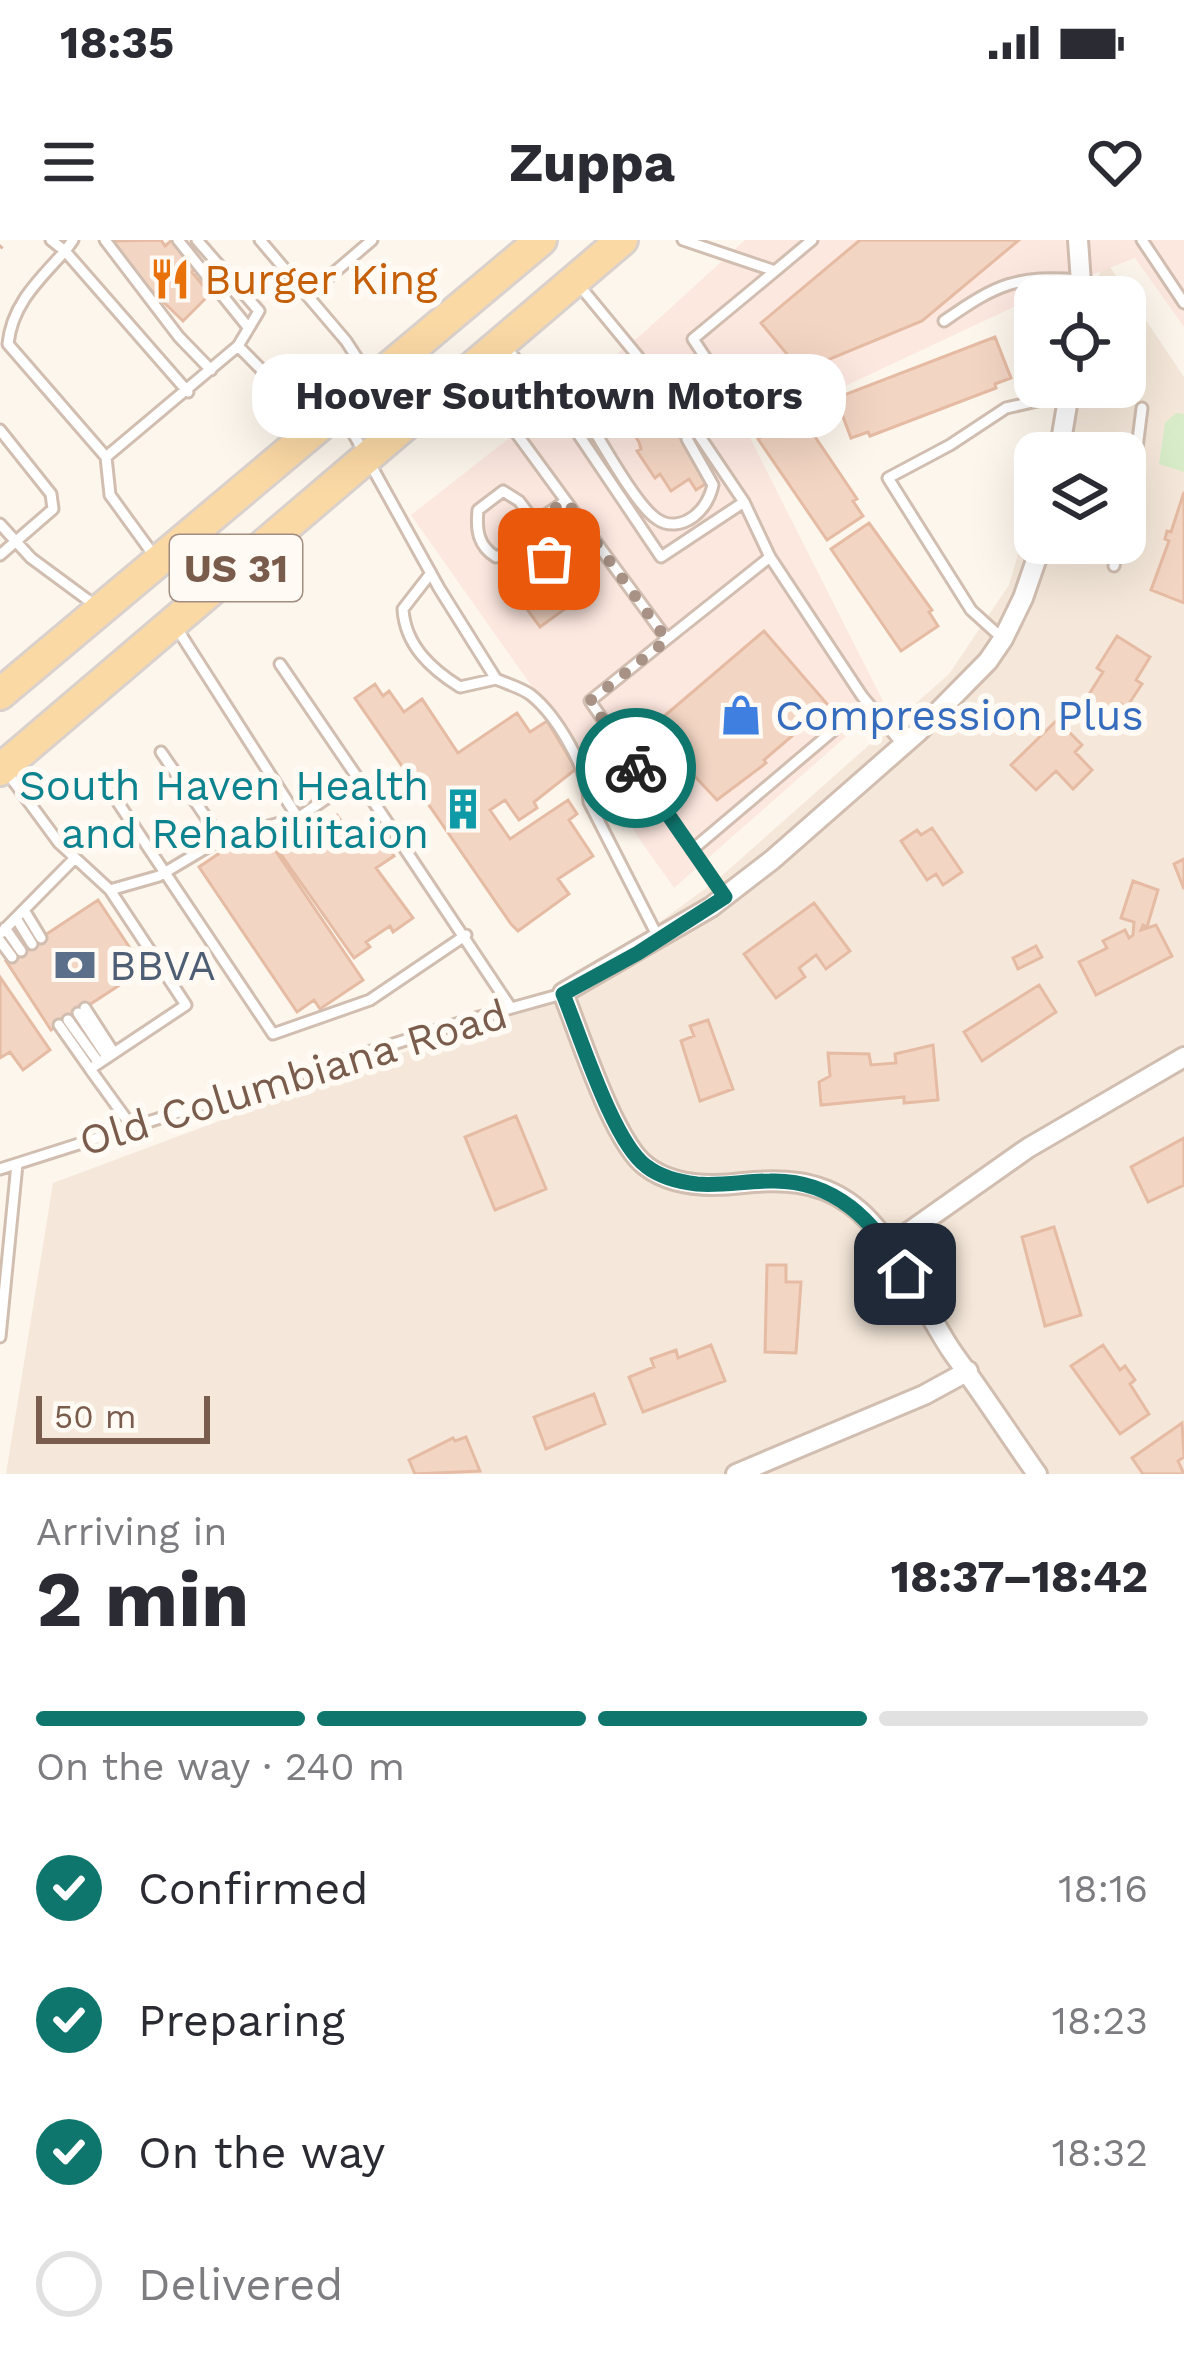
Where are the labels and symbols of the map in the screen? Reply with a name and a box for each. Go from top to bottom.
place label: Burger King [204,255,438,304]
restaurant icon: Burger King [147,256,193,302]
callout: Hoover Southtown Motors [252,355,846,439]
pin [498,508,600,610]
road number: US 31 [170,535,302,601]
place label: Compression Plus [775,691,1144,740]
shop icon: Compression Plus [718,692,764,738]
courier [576,708,696,828]
place label: South Haven Health and Rehabiliitaion [19,761,429,858]
building icon: South Haven Health and Rehabiliitaion [440,786,486,832]
place label: BBVA [109,941,216,990]
bank icon: BBVA [52,942,98,988]
street label: Old Columbiana Road [73,989,513,1166]
pin [854,1223,956,1325]
scale bar [36,1390,210,1443]

